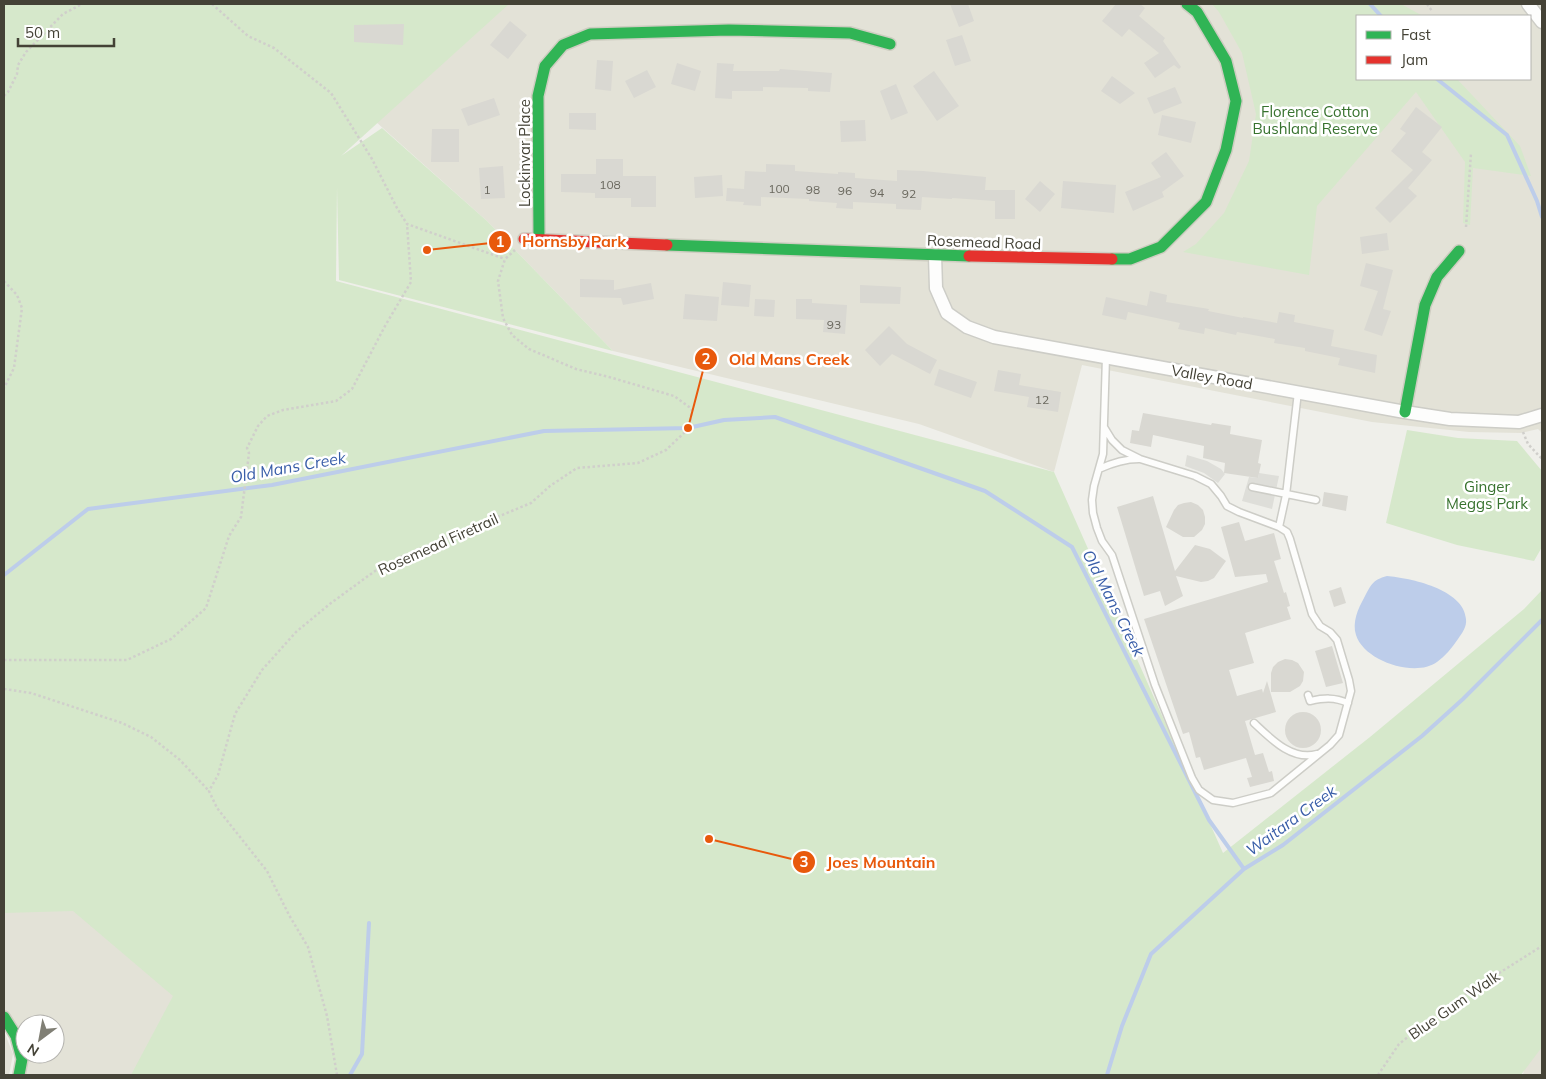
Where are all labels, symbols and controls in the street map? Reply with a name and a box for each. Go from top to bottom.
scale bar [18,15,114,47]
legend [1356,15,1531,80]
text: 50 m [25,23,60,42]
text: Fast [1401,25,1431,44]
text: Jam [1401,50,1428,69]
street label: Lockinvar Place [515,99,534,207]
park label: Florence Cotton Bushland Reserve [1252,102,1378,138]
house number: 108 [599,177,621,192]
house number: 100 [768,181,790,196]
house number: 1 [483,182,491,197]
house number: 98 [806,182,820,197]
house number: 96 [838,183,852,198]
house number: 94 [870,185,884,200]
house number: 92 [902,186,916,201]
callout: Hornsby Park [487,226,636,257]
text: Hornsby Park [522,231,627,251]
street label: Rosemead Road [927,231,1041,253]
text: 1 [495,232,505,251]
house number: 93 [827,317,841,332]
callout: Old Mans Creek [694,344,859,375]
text: 2 [701,349,711,368]
text: Old Mans Creek [729,349,850,369]
street label: Valley Road [1170,360,1254,394]
house number: 12 [1035,392,1049,407]
water label: Old Mans Creek [229,447,348,487]
park label: Ginger Meggs Park [1446,477,1528,513]
street label: Rosemead Firetrail [375,509,501,579]
water label: Old Mans Creek [1079,546,1150,660]
water label: Waitara Creek [1242,780,1341,860]
callout: Joes Mountain [792,846,946,877]
text: 3 [799,852,809,871]
text: Joes Mountain [827,852,935,872]
street label: Blue Gum Walk [1405,966,1504,1044]
north arrow [15,1014,65,1064]
text: N [24,1040,42,1060]

